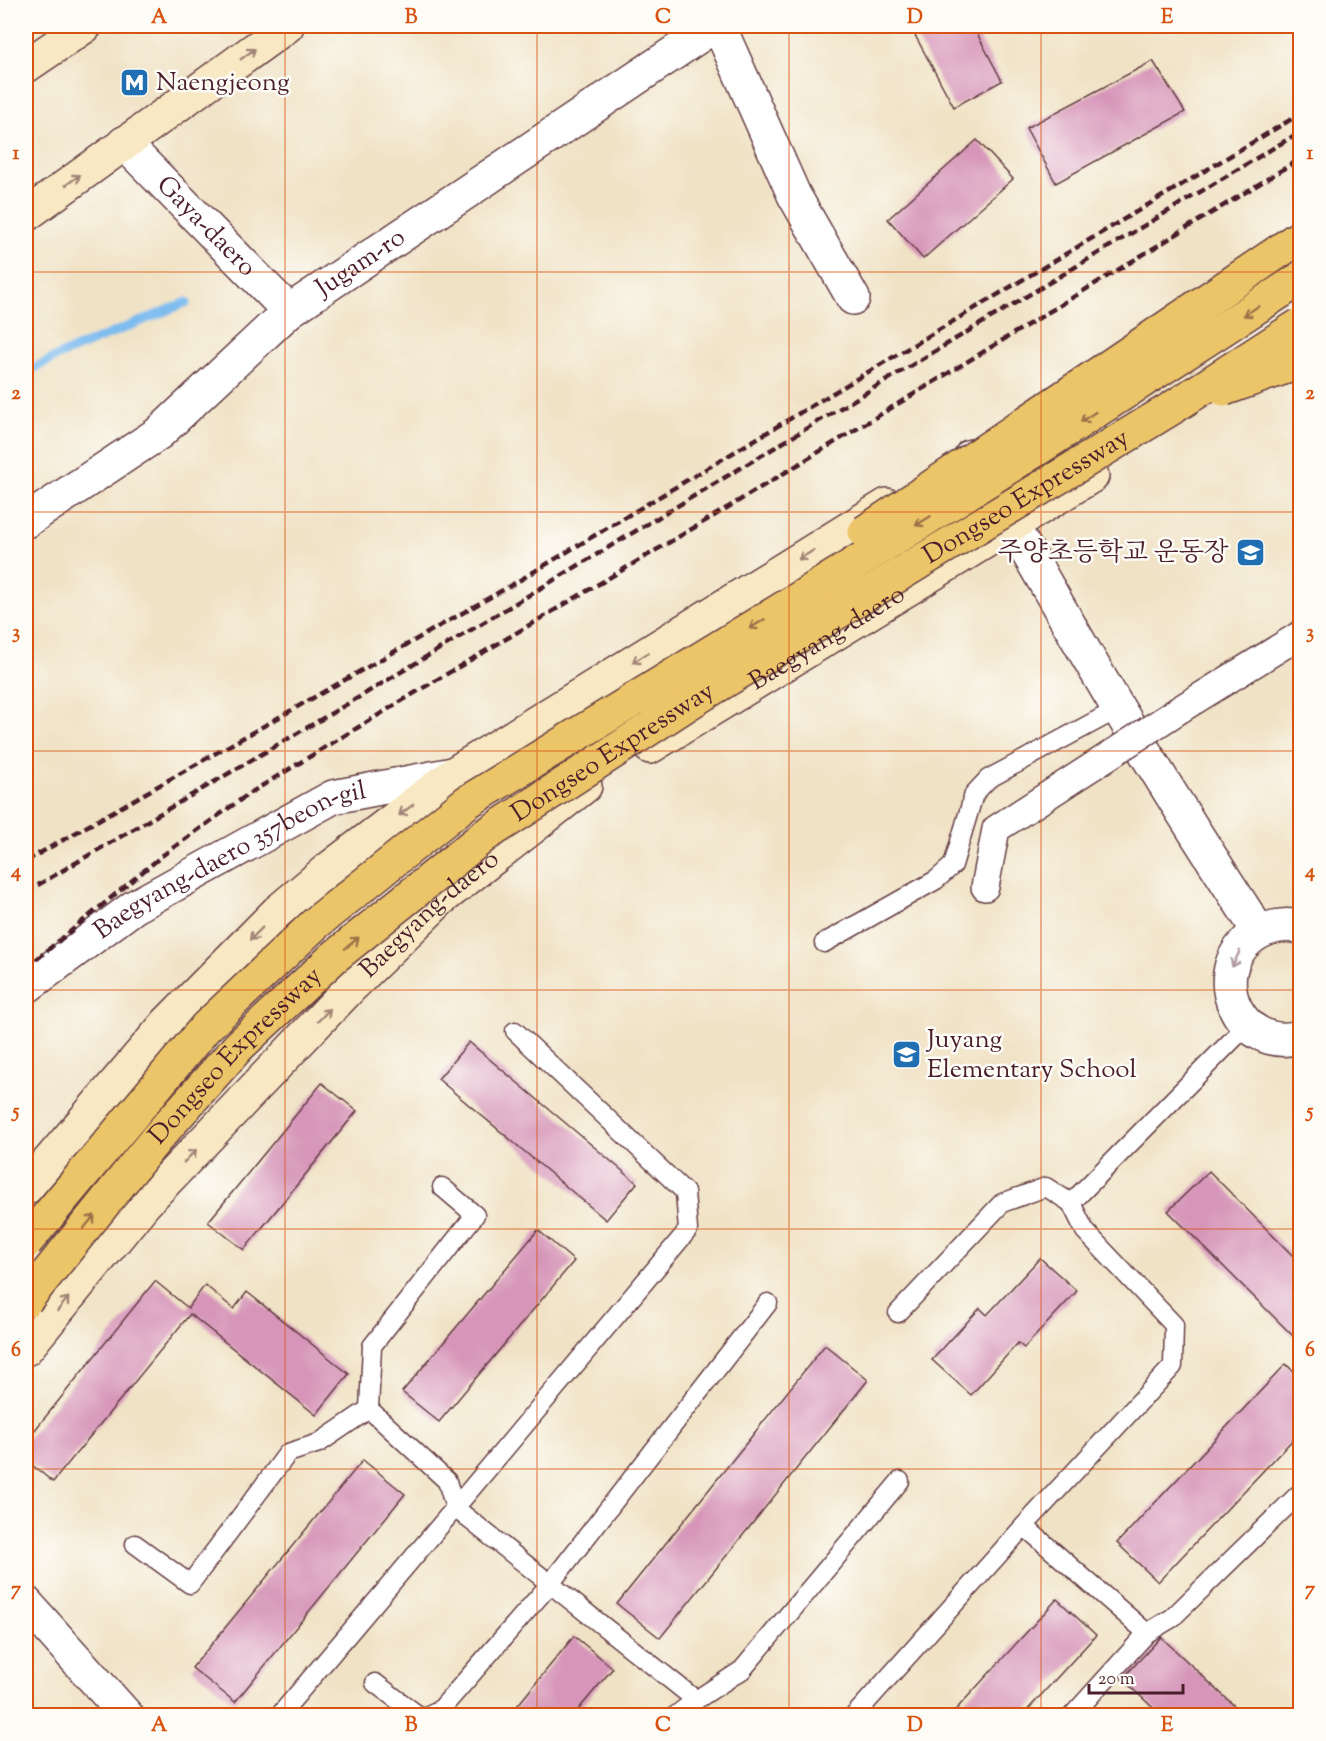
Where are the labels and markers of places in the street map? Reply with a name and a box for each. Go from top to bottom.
place label: Naengjeong [156,65,290,102]
metro station icon: Naengjeong [119,67,151,99]
place label: 주양초등학교 운동장 [997,535,1229,572]
school or university icon: 주양초등학교 운동장 [1234,537,1266,569]
place label: Juyang Elementary School [925,1022,1137,1089]
school or university icon: Juyang Elementary School [890,1039,922,1071]

